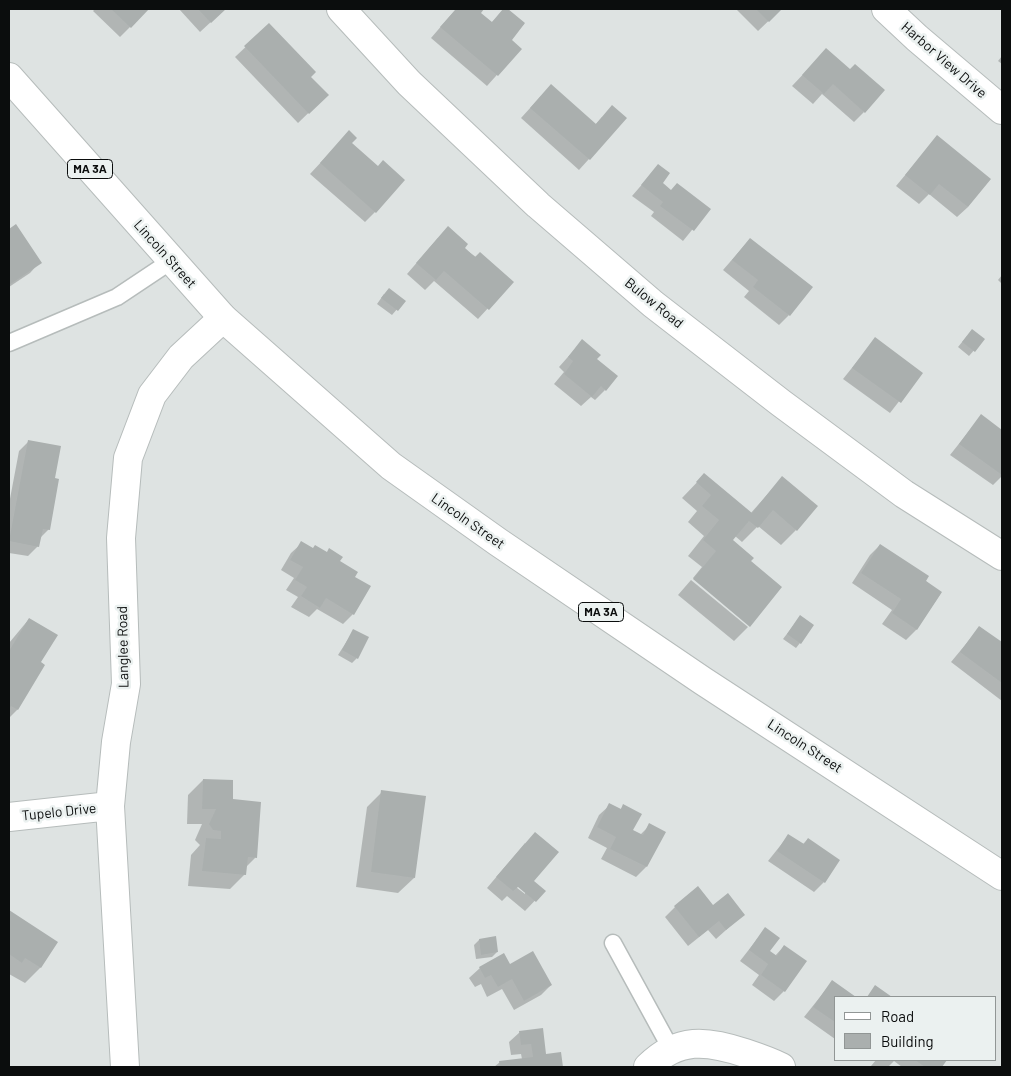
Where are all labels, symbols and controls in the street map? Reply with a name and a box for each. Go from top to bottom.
street label: Harbor View Drive [898,18,990,102]
road number: MA 3A [68,160,112,178]
street label: Lincoln Street [130,217,200,291]
street label: Bulow Road [621,274,687,332]
street label: Lincoln Street [428,490,508,552]
road number: MA 3A [578,602,624,622]
street label: Langlee Road [114,606,132,688]
street label: Lincoln Street [765,716,845,776]
street label: Tupelo Drive [21,800,97,824]
legend [834,996,996,1061]
text: Road [881,1007,914,1025]
text: Building [881,1032,934,1050]

